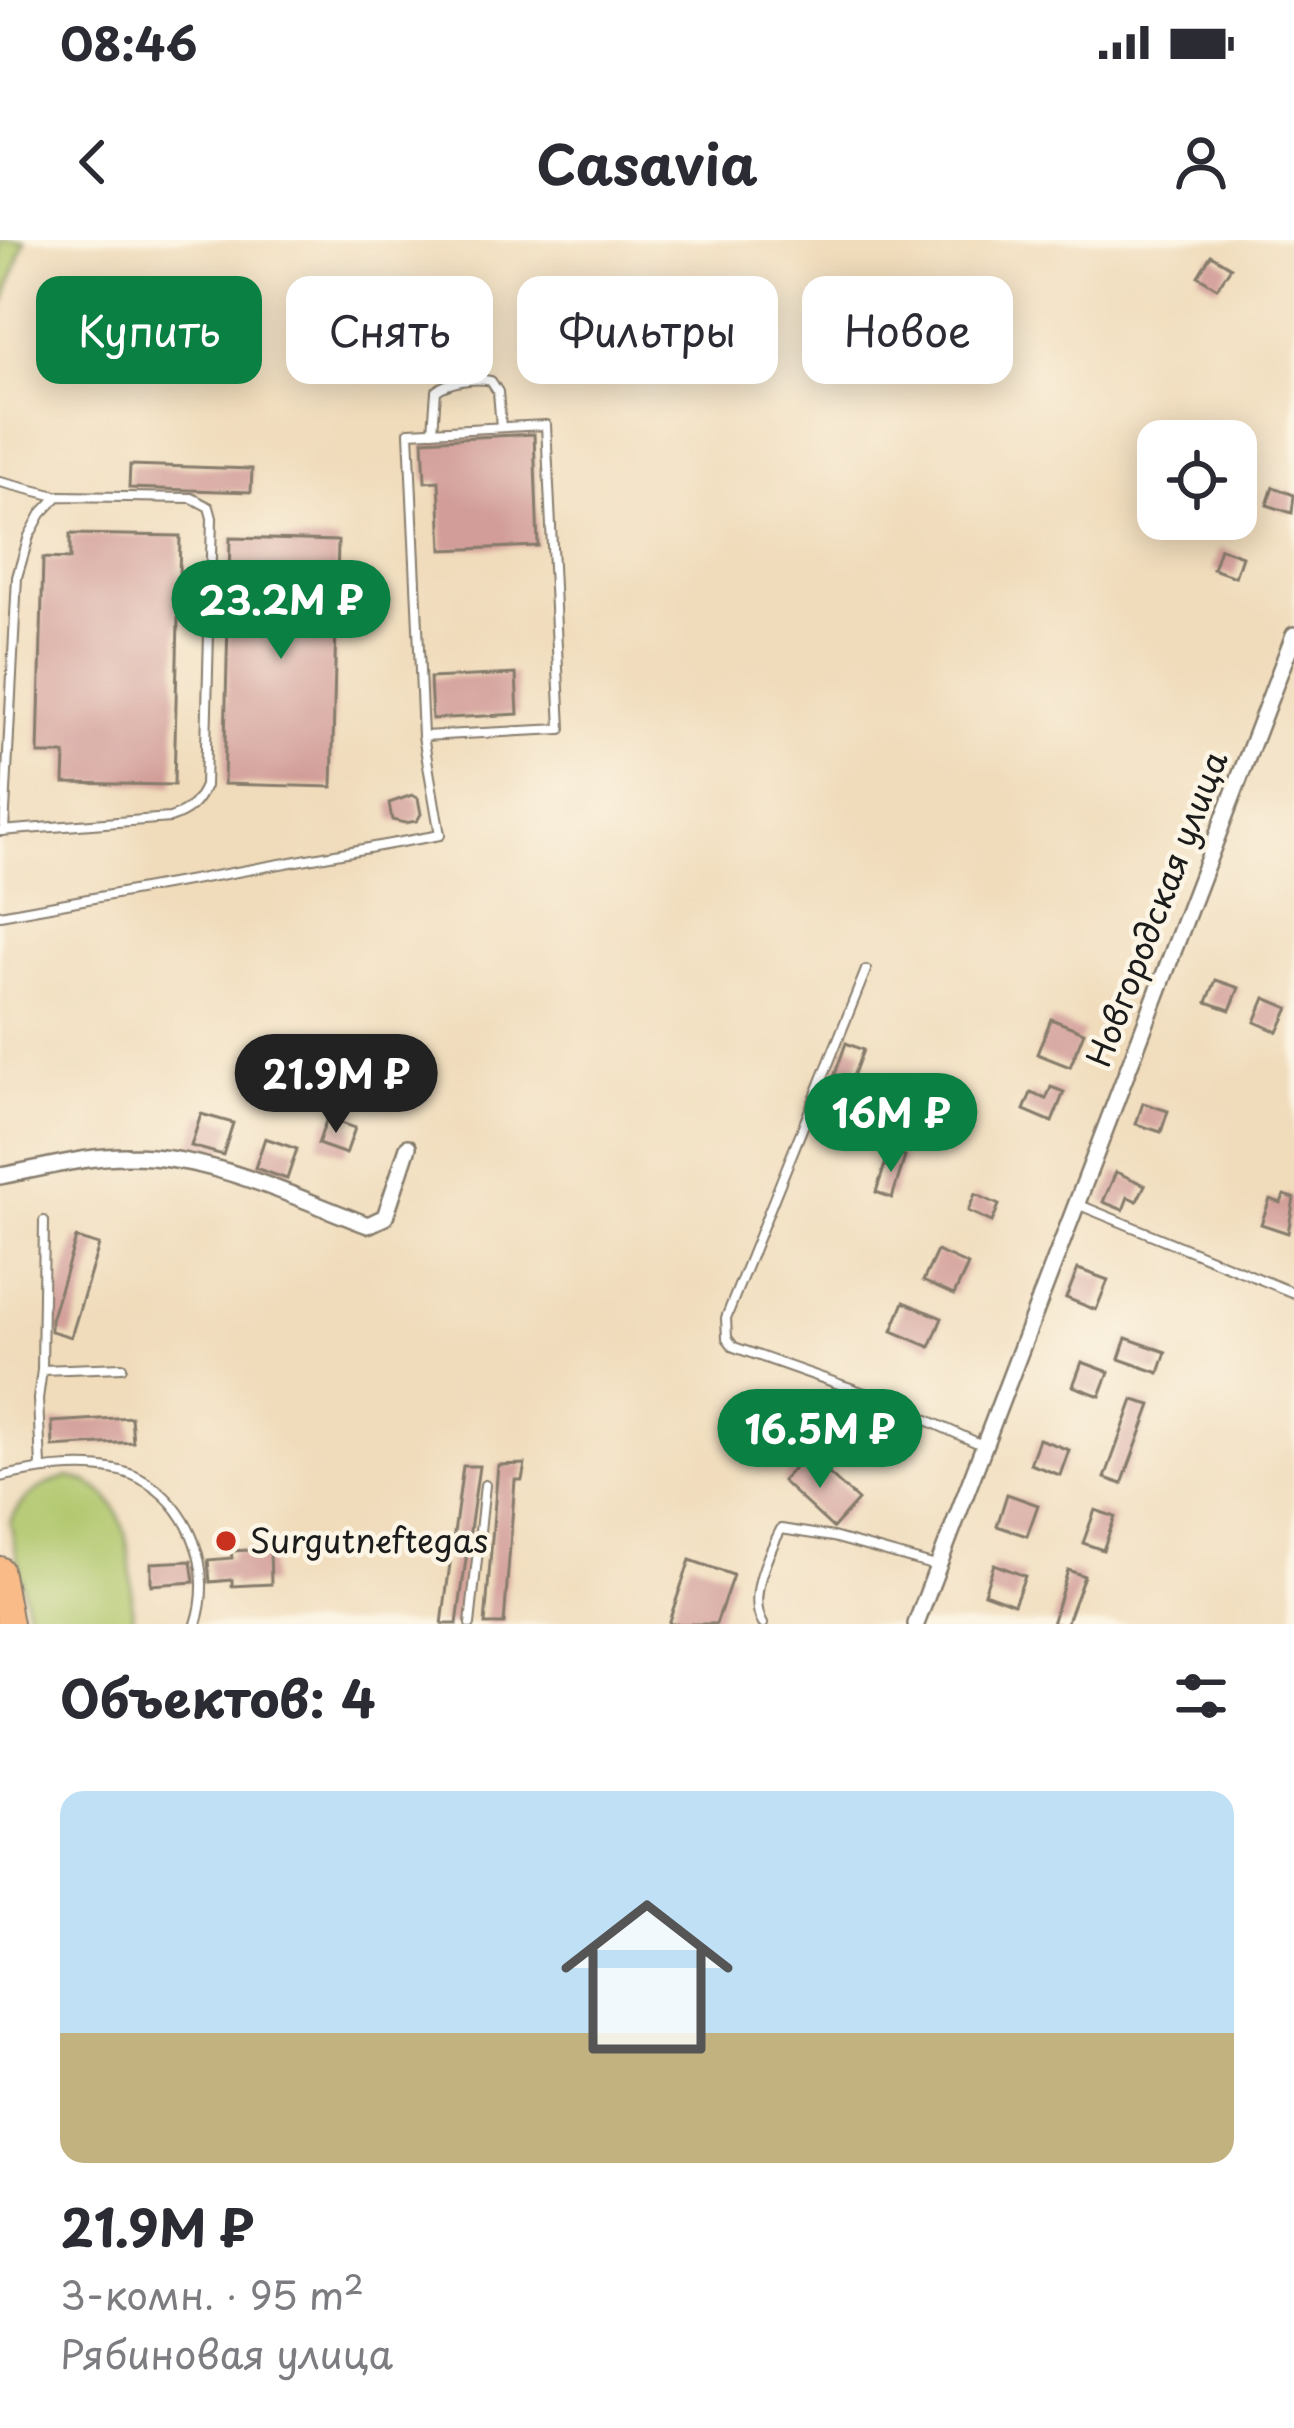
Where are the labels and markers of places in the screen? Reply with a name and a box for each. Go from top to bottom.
pin: 23.2M ₽ [170,560,392,662]
pin: 21.9M ₽ [225,1034,447,1136]
pin: 16M ₽ [807,1073,975,1175]
pin: 16.5M ₽ [709,1389,931,1491]
place label: Surgutneftegas [250,1514,488,1564]
marker: Surgutneftegas [213,1528,239,1554]

